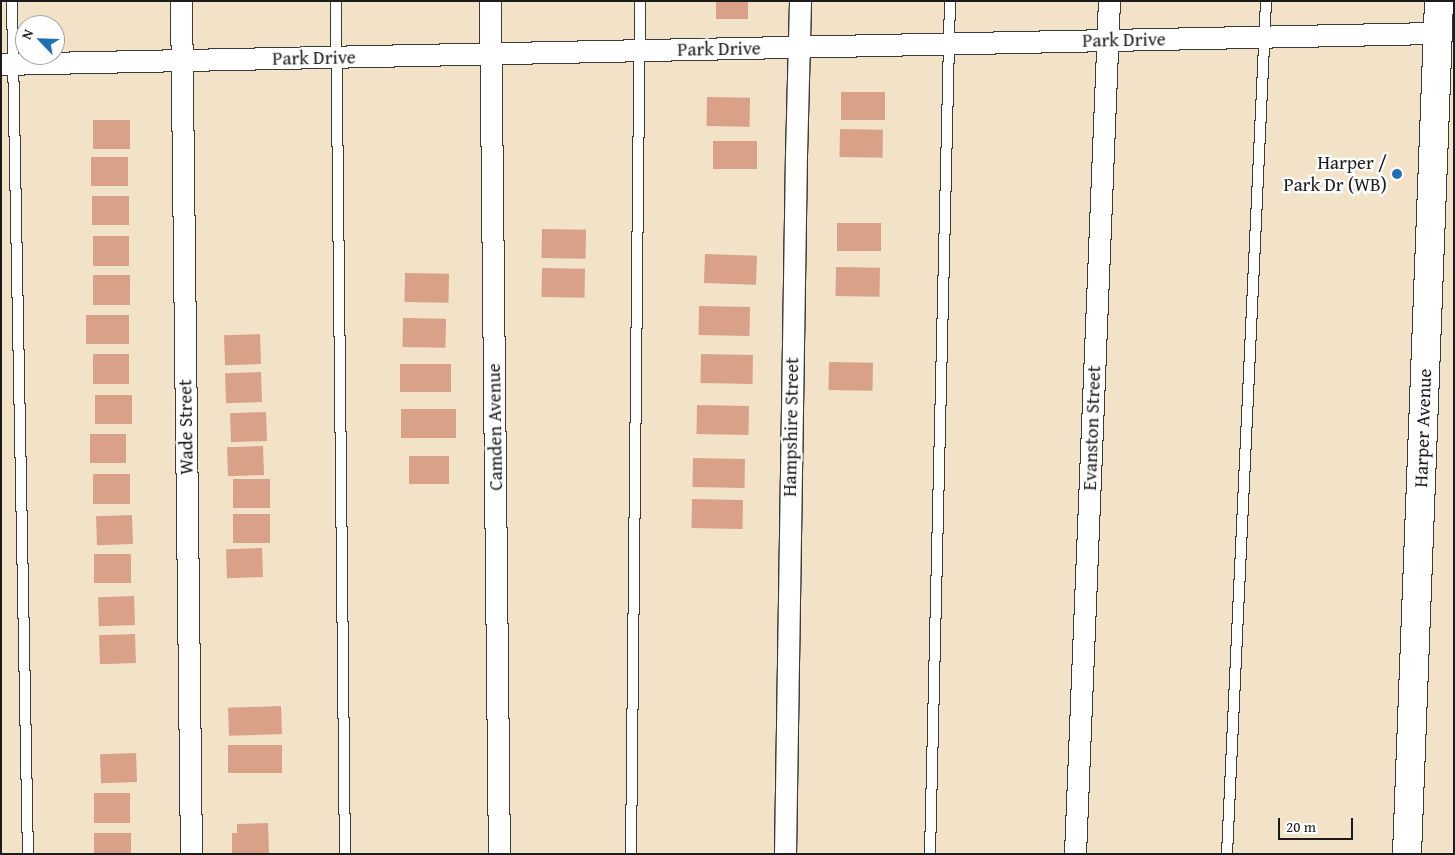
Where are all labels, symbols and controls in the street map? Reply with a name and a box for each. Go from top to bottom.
north arrow [15,15,65,65]
text: N [16,26,38,43]
street label: Park Drive [1082,28,1166,52]
street label: Park Drive [677,37,761,61]
street label: Park Drive [272,46,356,70]
place label: Harper / Park Dr (WB) [1283,152,1387,196]
marker: Harper / Park Dr (WB) [1391,168,1403,180]
street label: Hampshire Street [778,357,804,497]
street label: Camden Avenue [482,363,508,491]
street label: Evanston Street [1078,365,1106,491]
street label: Harper Avenue [1410,368,1436,488]
street label: Wade Street [174,379,198,475]
scale bar [1280,808,1355,840]
text: 20 m [1286,816,1316,837]

